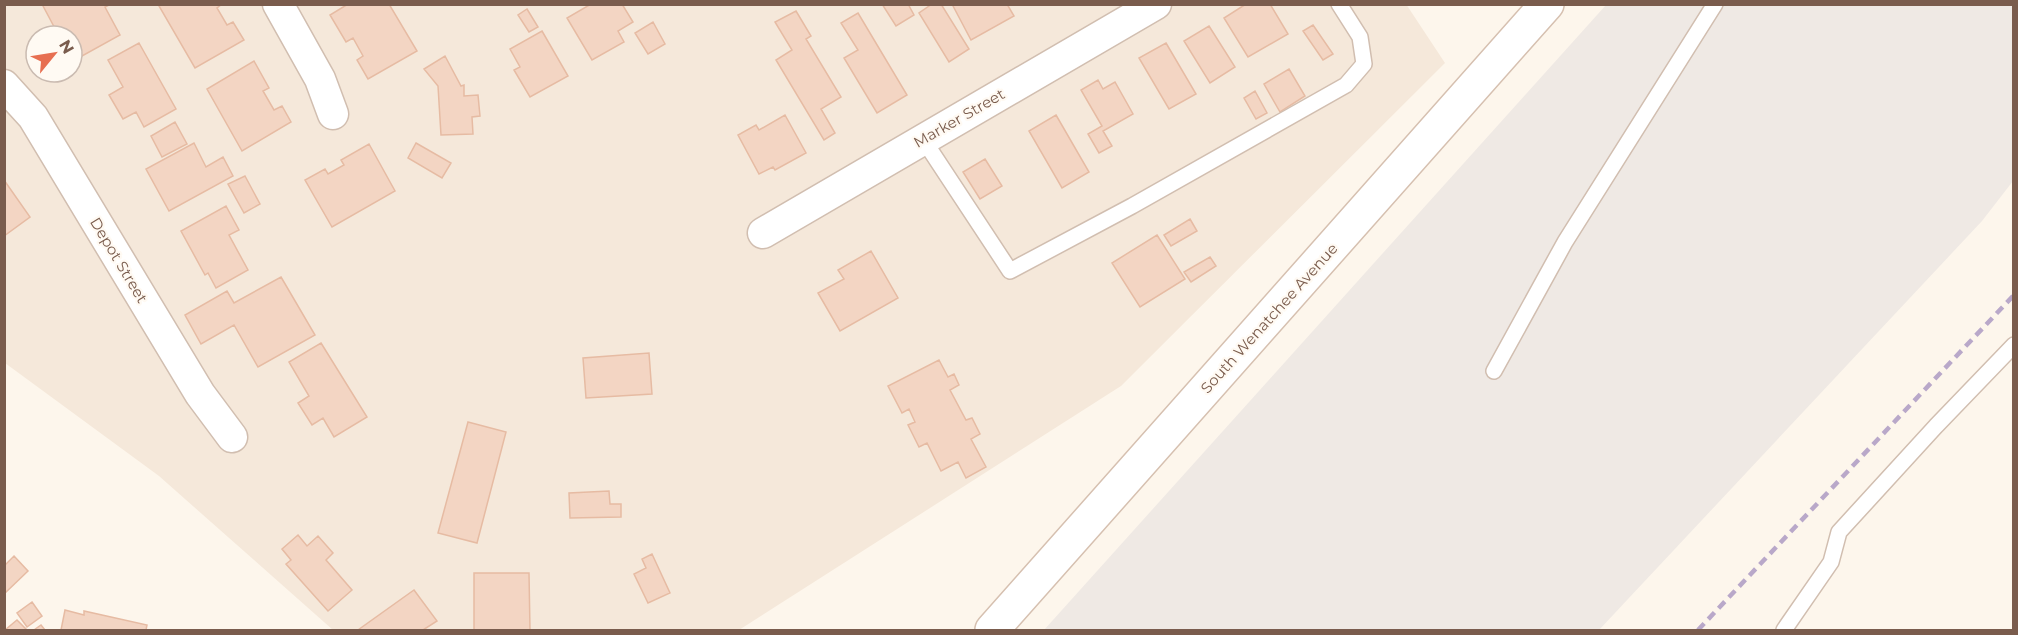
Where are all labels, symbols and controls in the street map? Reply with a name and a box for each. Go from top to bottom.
north arrow [24,24,84,84]
text: N [55,36,78,57]
street label: Marker Street [910,84,1008,152]
street label: Depot Street [86,214,152,306]
street label: South Wenatchee Avenue [1196,239,1342,397]

